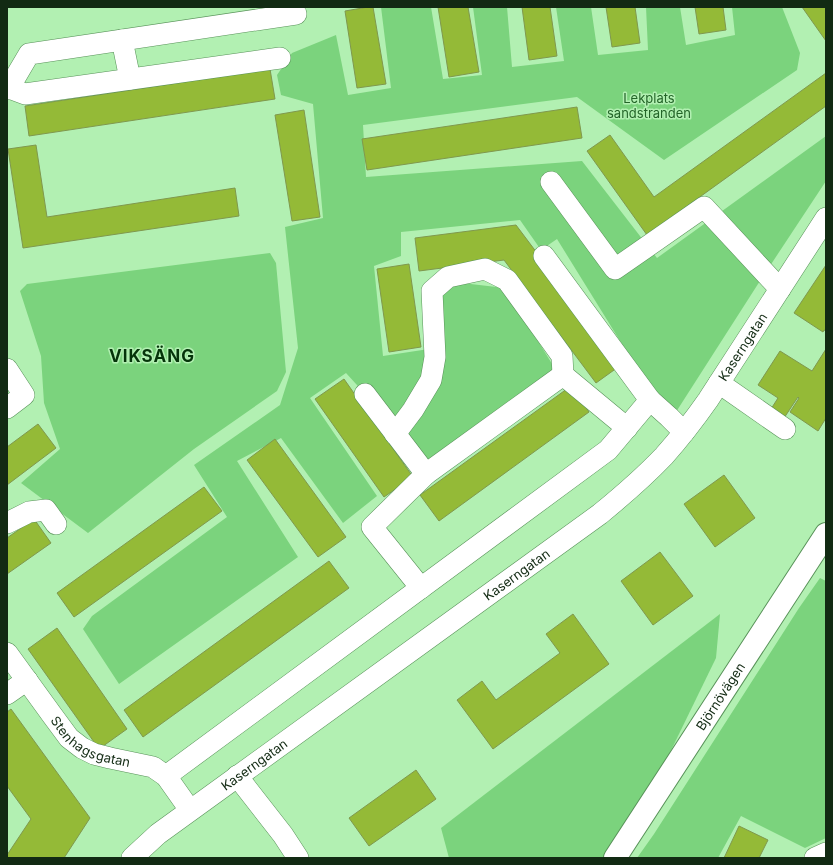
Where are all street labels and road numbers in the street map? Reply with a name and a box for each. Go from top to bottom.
street label: Kaserngatan [715,310,770,384]
street label: Kaserngatan [480,545,553,604]
street label: Björnövägen [692,659,748,733]
street label: Stenhagsgatan [48,713,132,770]
street label: Kaserngatan [218,735,290,794]

